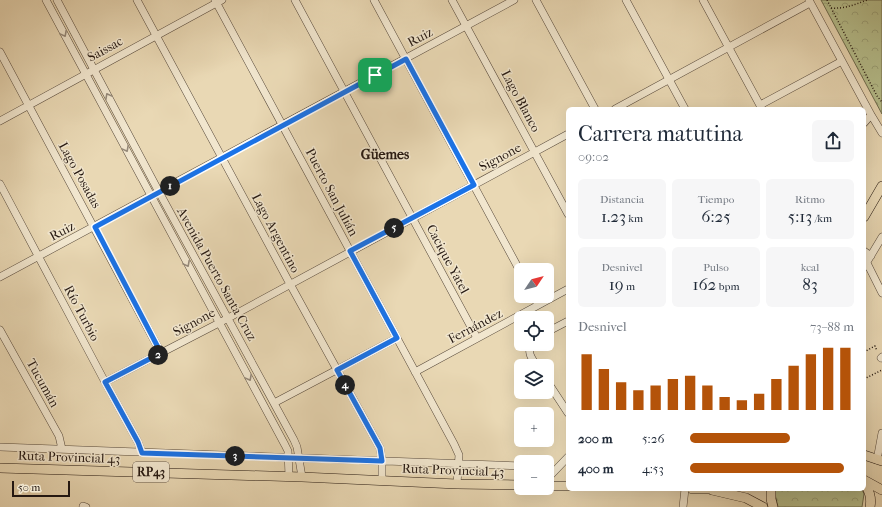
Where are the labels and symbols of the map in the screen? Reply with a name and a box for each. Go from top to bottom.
street label: Ruiz [405,24,435,50]
one-way arrow [60,30,67,38]
street label: Saissac [85,33,125,65]
pin [358,58,392,92]
street label: Lago Blanco [498,67,544,135]
one-way arrow [105,93,112,100]
street label: Lago Posadas [56,139,104,211]
street label: Signone [476,139,524,174]
one-way arrow [121,145,128,152]
street label: Puerto San Julián [303,146,362,239]
district label: Güemes [361,146,410,163]
pin: 1 [160,176,180,196]
street label: Lago Argentino [249,191,303,275]
street label: Avenida Puerto Santa Cruz [174,204,260,344]
street label: Ruiz [47,218,77,244]
pin: 5 [384,218,404,238]
street label: Cacique Yatel [424,222,473,296]
one-way arrow [183,259,190,267]
north arrow [514,263,554,303]
street label: Río Turbio [61,283,103,344]
street label: Signone [170,304,218,339]
street label: Fernández [445,305,505,347]
pin: 2 [148,345,168,365]
street label: Tucumán [24,356,63,410]
one-way arrow [244,374,252,381]
pin: 4 [335,375,355,395]
pin: 3 [225,446,245,466]
street label: Ruta Provincial 43 [18,448,120,466]
street label: Ruta Provincial 43 [402,461,504,479]
road number: RP43 [133,462,169,482]
scale bar [12,479,70,498]

